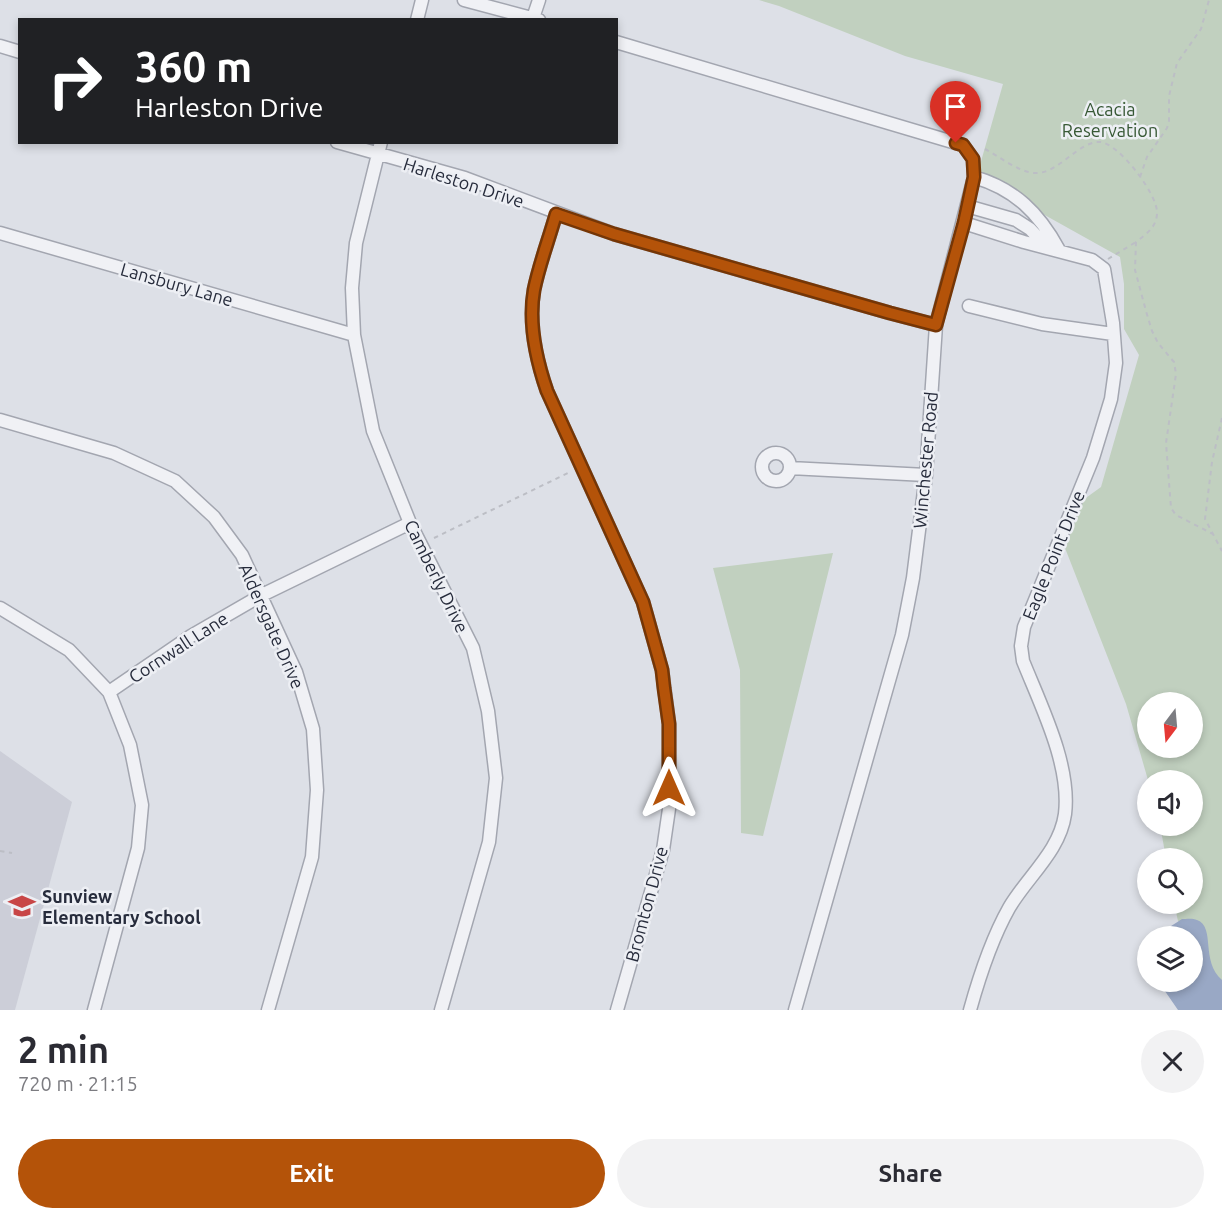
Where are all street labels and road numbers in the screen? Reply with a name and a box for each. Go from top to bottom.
street label: Harleston Drive [401,153,527,211]
street label: Lansbury Lane [118,258,236,310]
street label: Winchester Road [909,391,941,529]
street label: Eagle Point Drive [1018,487,1088,623]
street label: Camberly Drive [401,516,473,636]
street label: Aldersgate Drive [235,560,309,692]
street label: Cornwall Lane [125,608,231,686]
street label: Bromton Drive [621,844,671,964]

